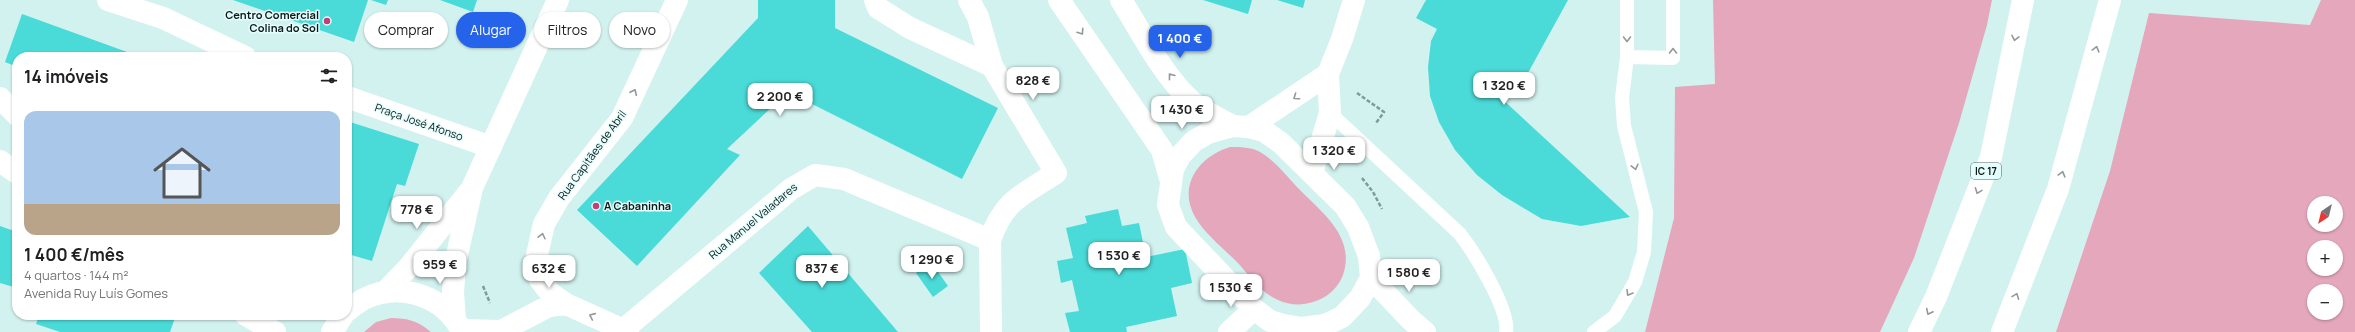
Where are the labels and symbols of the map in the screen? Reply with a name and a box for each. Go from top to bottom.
place label: Centro Comercial Colina do Sol [225,7,319,35]
marker: Centro Comercial Colina do Sol [322,16,332,26]
pin: 1 400 € [1143,25,1217,59]
one-way arrow [1076,28,1084,35]
one-way arrow [2012,35,2020,41]
one-way arrow [1623,36,1631,42]
one-way arrow [2092,46,2100,52]
one-way arrow [1669,48,1677,54]
pin: 828 € [1005,67,1061,101]
pin: 1 320 € [1467,72,1541,106]
one-way arrow [1169,74,1176,81]
pin: 2 200 € [743,83,817,117]
one-way arrow [629,89,637,97]
one-way arrow [1293,92,1300,100]
pin: 1 430 € [1145,96,1219,130]
street label: Praça José Afonso [373,99,466,144]
street label: Rua Capitães de Abril [554,107,629,203]
pin: 1 320 € [1297,137,1371,171]
one-way arrow [1630,163,1639,170]
road number: IC 17 [1971,163,2001,179]
one-way arrow [2057,171,2066,178]
street label: Rua Manuel Valadares [705,179,800,262]
one-way arrow [1974,188,1982,195]
pin: 778 € [389,196,445,230]
north arrow [2307,196,2343,232]
place label: A Cabaninha [604,198,671,213]
marker: A Cabaninha [591,201,601,211]
one-way arrow [537,233,545,239]
pin: 1 530 € [1082,242,1156,276]
pin: 1 290 € [895,246,969,280]
pin: 959 € [412,251,468,285]
pin: 632 € [521,255,577,289]
pin: 837 € [794,255,850,289]
pin: 1 580 € [1372,259,1446,293]
pin: 1 530 € [1194,274,1268,308]
one-way arrow [1626,289,1633,296]
one-way arrow [2012,292,2020,299]
one-way arrow [1926,307,1934,315]
one-way arrow [589,313,597,321]

